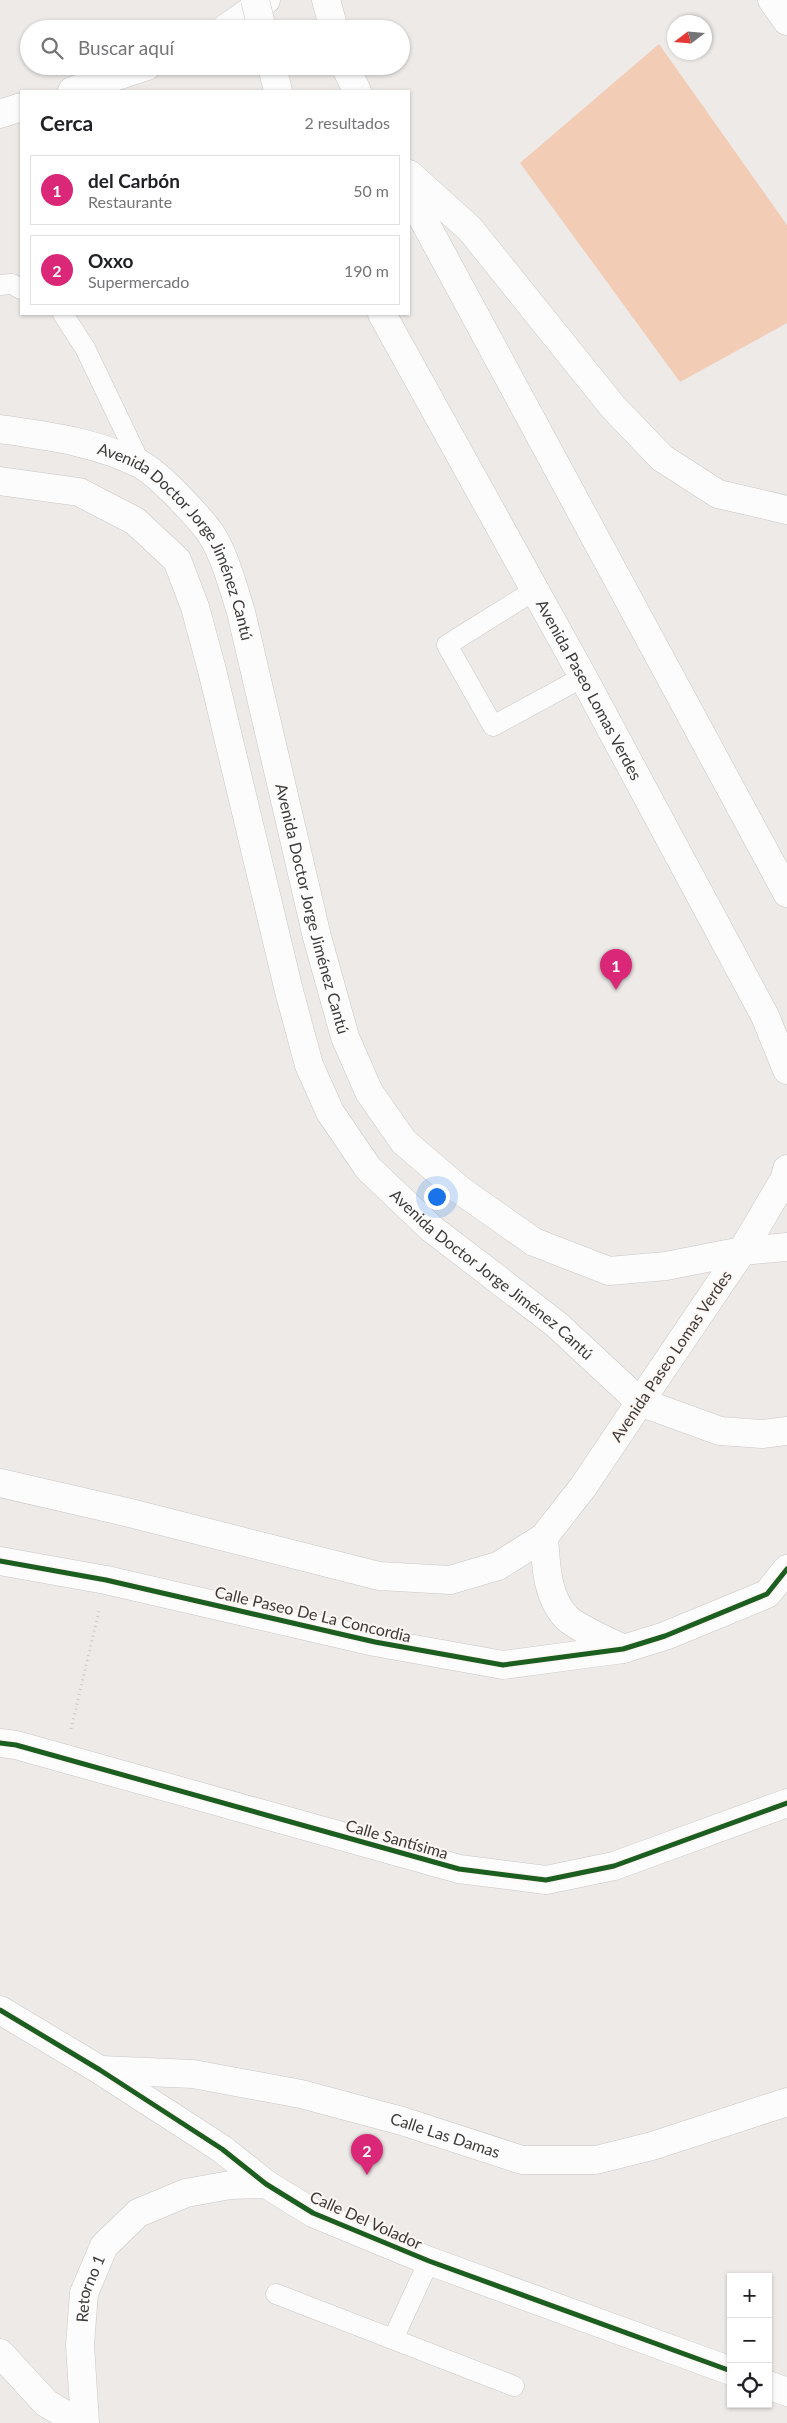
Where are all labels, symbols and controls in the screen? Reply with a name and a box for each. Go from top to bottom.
north arrow [667,15,712,60]
search box [20,20,410,75]
icon: search [38,34,66,62]
text: Buscar aquí [78,36,174,59]
text: Cerca [40,110,93,135]
text: 2 resultados [304,113,390,132]
text: del Carbón [88,169,180,192]
text: 1 [52,181,62,200]
text: 50 m [353,181,389,200]
text: Restaurante [88,192,172,211]
text: Oxxo [88,249,133,272]
text: 2 [52,261,62,280]
text: 190 m [344,261,389,280]
text: Supermercado [88,272,189,291]
street label: Avenida Doctor Jorge Jiménez Cantú [96,438,257,642]
street label: Avenida Paseo Lomas Verdes [533,596,646,783]
street label: Avenida Doctor Jorge Jiménez Cantú [272,781,354,1036]
pin: 1 [600,949,632,990]
your location [424,1184,450,1210]
street label: Avenida Doctor Jorge Jiménez Cantú [387,1185,598,1363]
street label: Avenida Paseo Lomas Verdes [606,1266,735,1445]
street label: Calle Paseo De La Concordia [213,1582,413,1645]
street label: Calle Santísima [344,1815,451,1862]
street label: Calle Las Damas [389,2108,503,2161]
pin: 2 [351,2134,383,2175]
street label: Calle Del Volador [307,2186,425,2253]
street label: Retorno 1 [72,2252,108,2323]
map controls [727,2273,772,2408]
button: + [727,2273,772,2318]
button: − [727,2318,772,2363]
button: locate [727,2363,772,2408]

